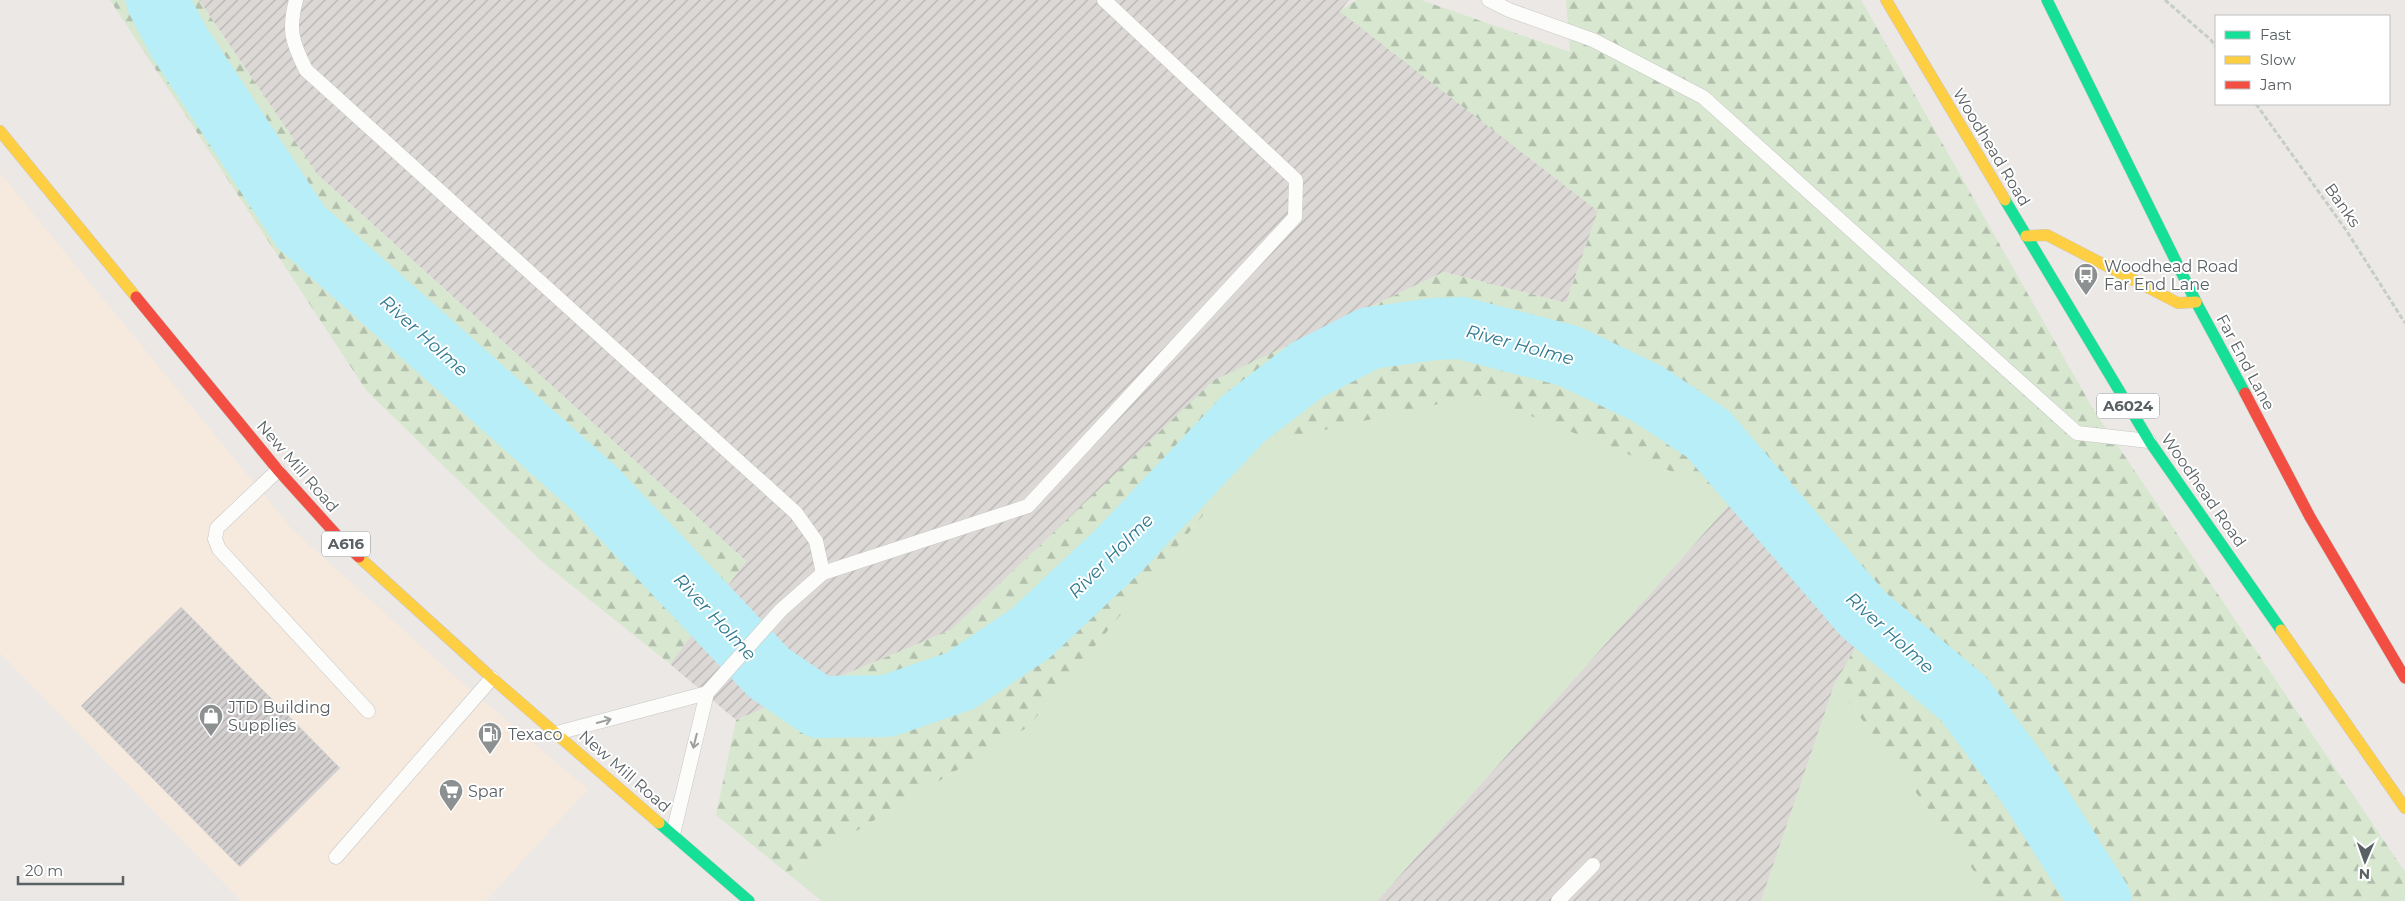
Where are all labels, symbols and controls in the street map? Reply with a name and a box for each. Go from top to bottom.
legend [2215,15,2390,105]
text: Fast [2260,25,2291,44]
text: Slow [2260,50,2296,69]
text: Jam [2259,75,2292,94]
street label: Woodhead Road [1949,85,2034,210]
street label: Banks [2321,180,2365,231]
place label: Woodhead Road Far End Lane [2104,257,2238,294]
bus stop icon: Woodhead Road Far End Lane [2073,262,2099,296]
water label: River Holme [375,291,473,381]
street label: Far End Lane [2212,311,2279,413]
water label: River Holme [1464,320,1577,370]
road number: A6024 [2097,394,2159,418]
street label: New Mill Road [253,417,343,516]
street label: Woodhead Road [2157,430,2250,551]
water label: River Holme [1064,509,1158,603]
road number: A616 [322,532,370,556]
water label: River Holme [669,569,761,665]
water label: River Holme [1841,588,1939,678]
place label: JTD Building Supplies [227,698,331,735]
shop icon: JTD Building Supplies [198,703,224,737]
one-way arrow [596,715,612,725]
fuel station icon: Texaco [477,721,503,755]
place label: Texaco [508,725,562,744]
street label: New Mill Road [575,726,674,816]
one-way arrow [690,732,699,748]
supermarket icon: Spar [438,778,464,812]
place label: Spar [468,782,505,801]
north arrow [2340,836,2390,886]
scale bar [18,854,122,886]
text: 20 m [25,861,63,880]
text: N [2359,865,2371,883]

